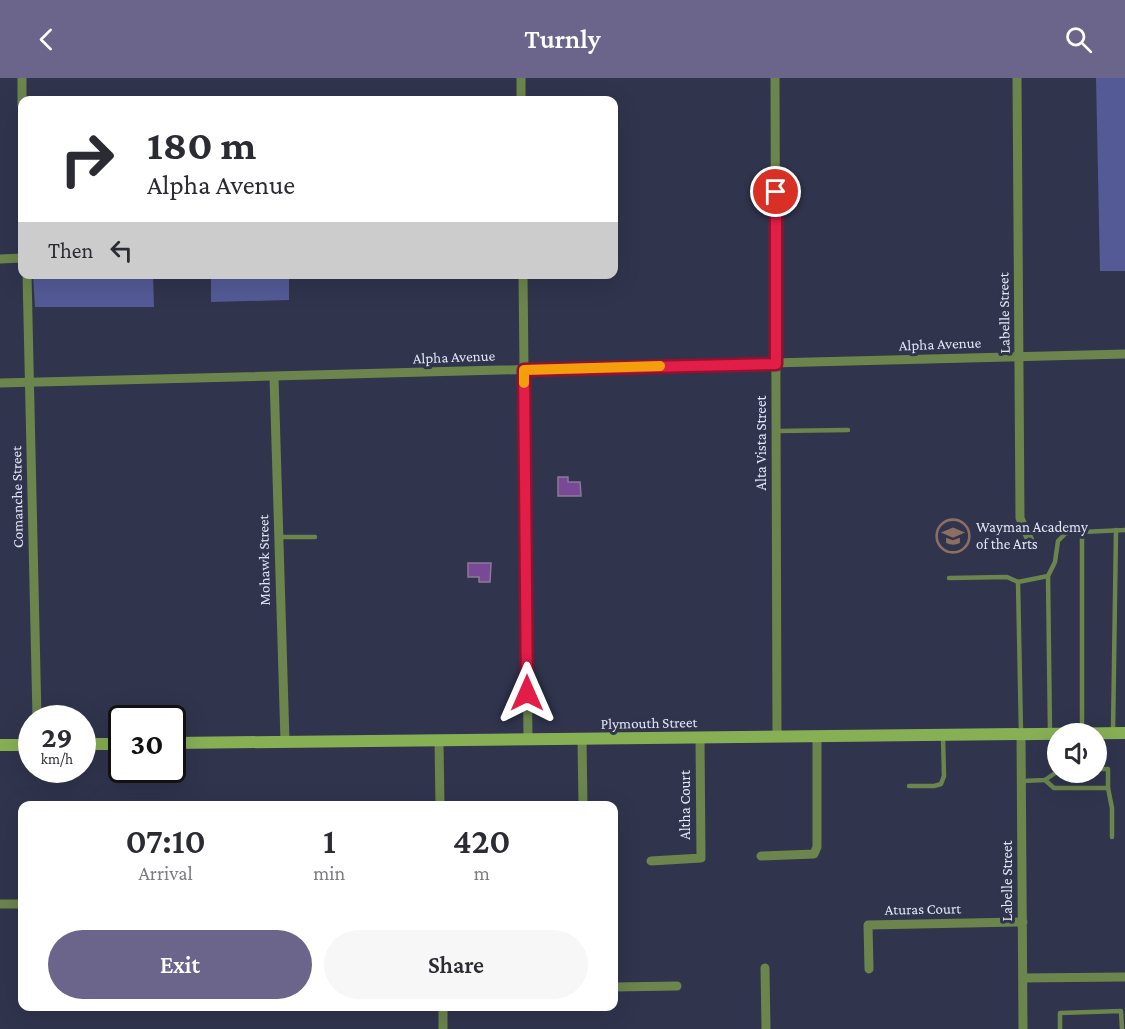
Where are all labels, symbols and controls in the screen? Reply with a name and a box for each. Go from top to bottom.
icon: back [30,23,63,56]
icon: search [1062,23,1095,56]
text: Turnly [524,24,601,54]
icon: right [48,120,126,198]
text: 180 m [147,121,256,168]
pin [750,166,801,217]
text: Alpha Avenue [147,170,295,200]
icon: arrive [759,175,792,208]
icon: left [105,234,138,267]
text: Then [48,238,93,263]
street label: Labelle Street [995,271,1013,354]
street label: Alpha Avenue [899,335,982,354]
street label: Alpha Avenue [413,348,496,367]
street label: Alta Vista Street [753,394,769,491]
street label: Comanche Street [8,445,26,548]
street label: Mohawk Street [255,513,273,606]
school or university icon: Wayman Academy of the Arts [935,518,971,554]
place label: Wayman Academy of the Arts [976,519,1088,552]
position arrow [495,661,559,725]
speed limit sign: 30 [108,705,186,783]
street label: Plymouth Street [600,714,699,733]
text: 29 [41,720,73,753]
map controls [1047,723,1107,783]
button: sound [1047,723,1107,783]
text: km/h [41,751,73,767]
street label: Altha Court [677,769,693,840]
text: 07:10 [125,821,206,861]
text: 1 [323,821,336,861]
text: 420 [453,821,511,861]
street label: Labelle Street [999,839,1015,922]
text: Arrival [138,862,193,884]
text: min [313,862,345,884]
text: m [474,862,490,884]
street label: Aturas Court [885,900,962,918]
button: Exit [48,930,312,999]
button: Share [324,930,588,999]

